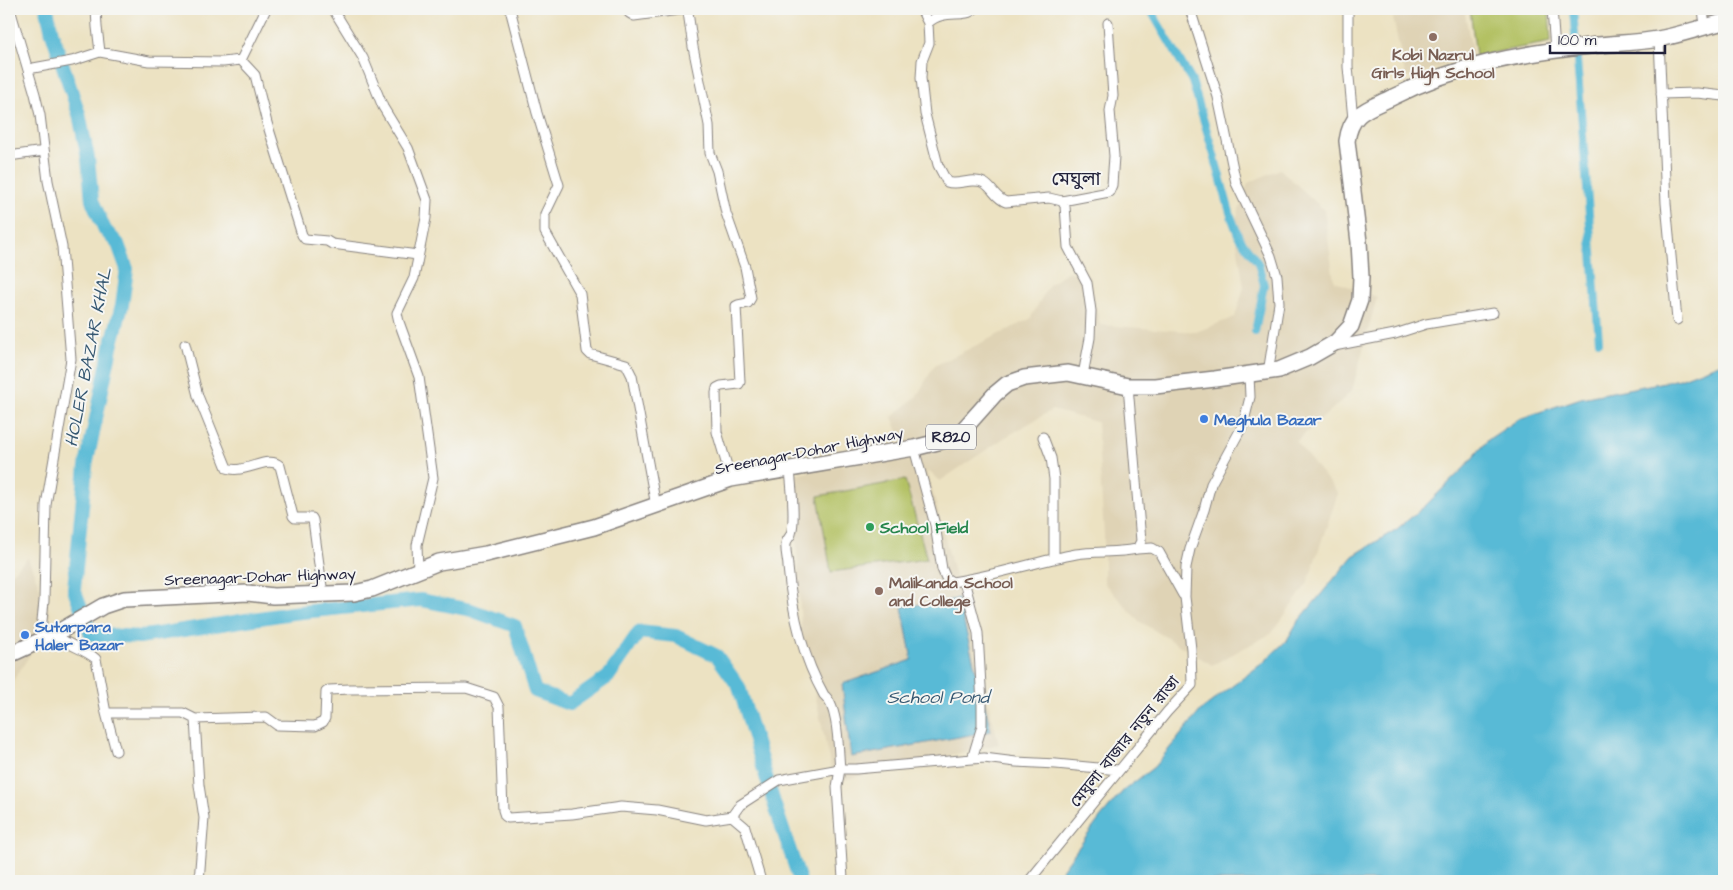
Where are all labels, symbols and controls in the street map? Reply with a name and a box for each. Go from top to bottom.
scale bar [1550,22,1666,54]
text: 100 m [1558,30,1597,51]
marker: Kobi Nazrul Girls High School [1427,31,1439,43]
place label: Kobi Nazrul Girls High School [1372,44,1495,86]
district label: মেঘুলা [1051,166,1102,193]
water label: HOLER BAZAR KHAL [59,265,118,449]
place label: Meghula Bazar [1214,409,1322,433]
marker: Meghula Bazar [1198,413,1210,425]
street label: Sreenagar-Dohar Highway [713,422,906,481]
road number: R820 [926,424,976,450]
place label: School Field [879,517,969,539]
marker: School Field [864,521,876,533]
street label: Sreenagar-Dohar Highway [164,563,356,592]
place label: Malikanda School and College [888,572,1013,614]
marker: Malikanda School and College [873,585,885,597]
place label: Sutarpara Haler Bazar [34,616,124,656]
marker: Sutarpara Haler Bazar [19,629,31,641]
street label: মেঘুলা বাজার নতুন রাস্তা [1065,671,1185,812]
water label: School Pond [887,685,993,710]

